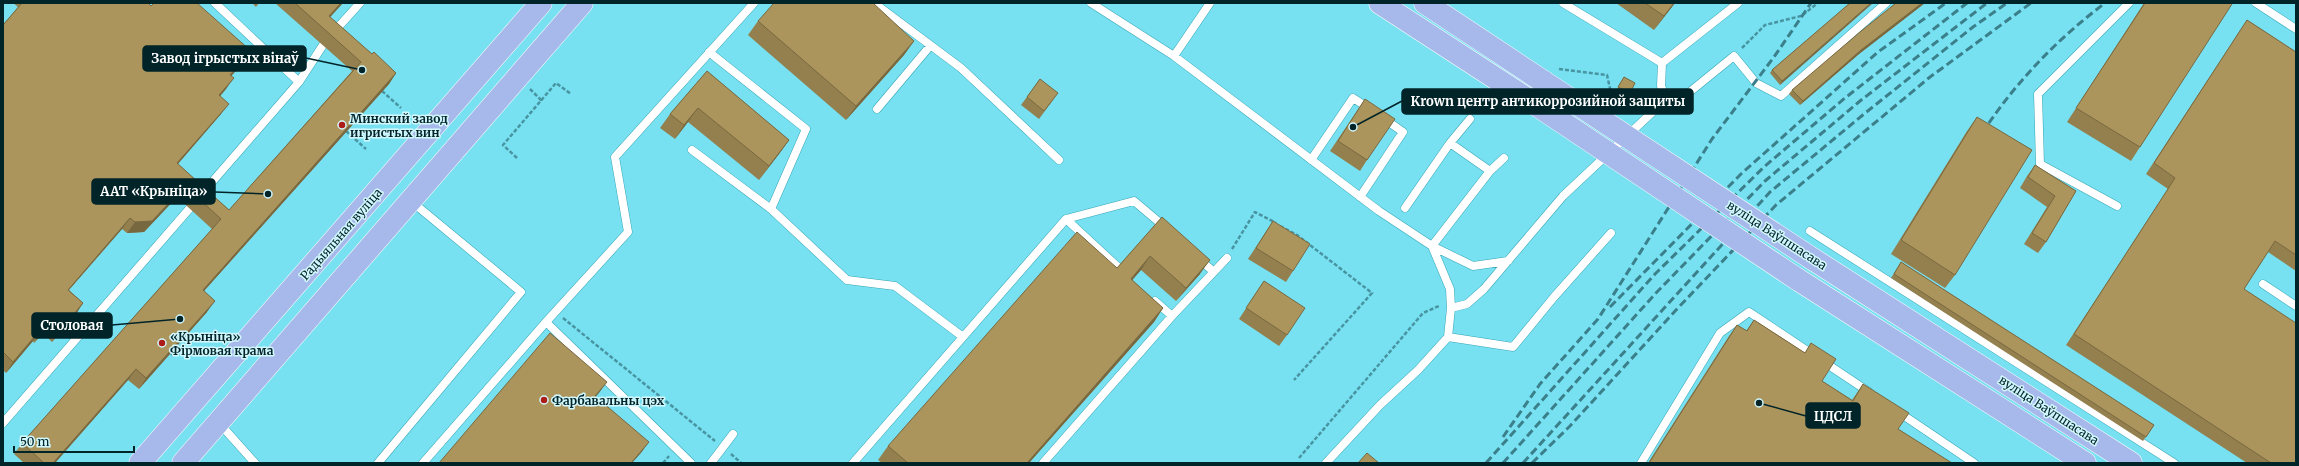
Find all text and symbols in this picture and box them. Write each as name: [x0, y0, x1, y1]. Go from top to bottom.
callout: Завод ігрыстых вінаў: [143, 46, 306, 71]
text: Завод ігрыстых вінаў: [151, 50, 299, 67]
callout: Krown центр антикоррозийной защиты: [1402, 89, 1693, 114]
text: Krown центр антикоррозийной защиты: [1411, 93, 1686, 110]
place label: Минский завод игристых вин: [350, 111, 448, 140]
marker: Минский завод игристых вин: [337, 120, 347, 130]
callout: ААТ «Крыніца»: [92, 179, 215, 204]
text: ААТ «Крыніца»: [99, 183, 208, 200]
street label: Радыяльная вуліца: [297, 185, 385, 283]
street label: вуліца Ваўпшасава: [1724, 197, 1830, 273]
callout: Столовая: [32, 313, 112, 338]
text: Столовая: [40, 317, 104, 334]
place label: «Крыніца» Фірмовая крама: [170, 329, 274, 358]
marker: «Крыніца» Фірмовая крама: [157, 338, 167, 348]
street label: вуліца Ваўпшасава: [1996, 372, 2102, 448]
place label: Фарбавальны цэх: [552, 393, 665, 408]
marker: Фарбавальны цэх: [539, 395, 549, 405]
callout: ЦДСЛ: [1806, 403, 1860, 428]
text: ЦДСЛ: [1814, 408, 1852, 425]
scale bar: [14, 428, 134, 454]
text: 50 m: [20, 434, 49, 449]

